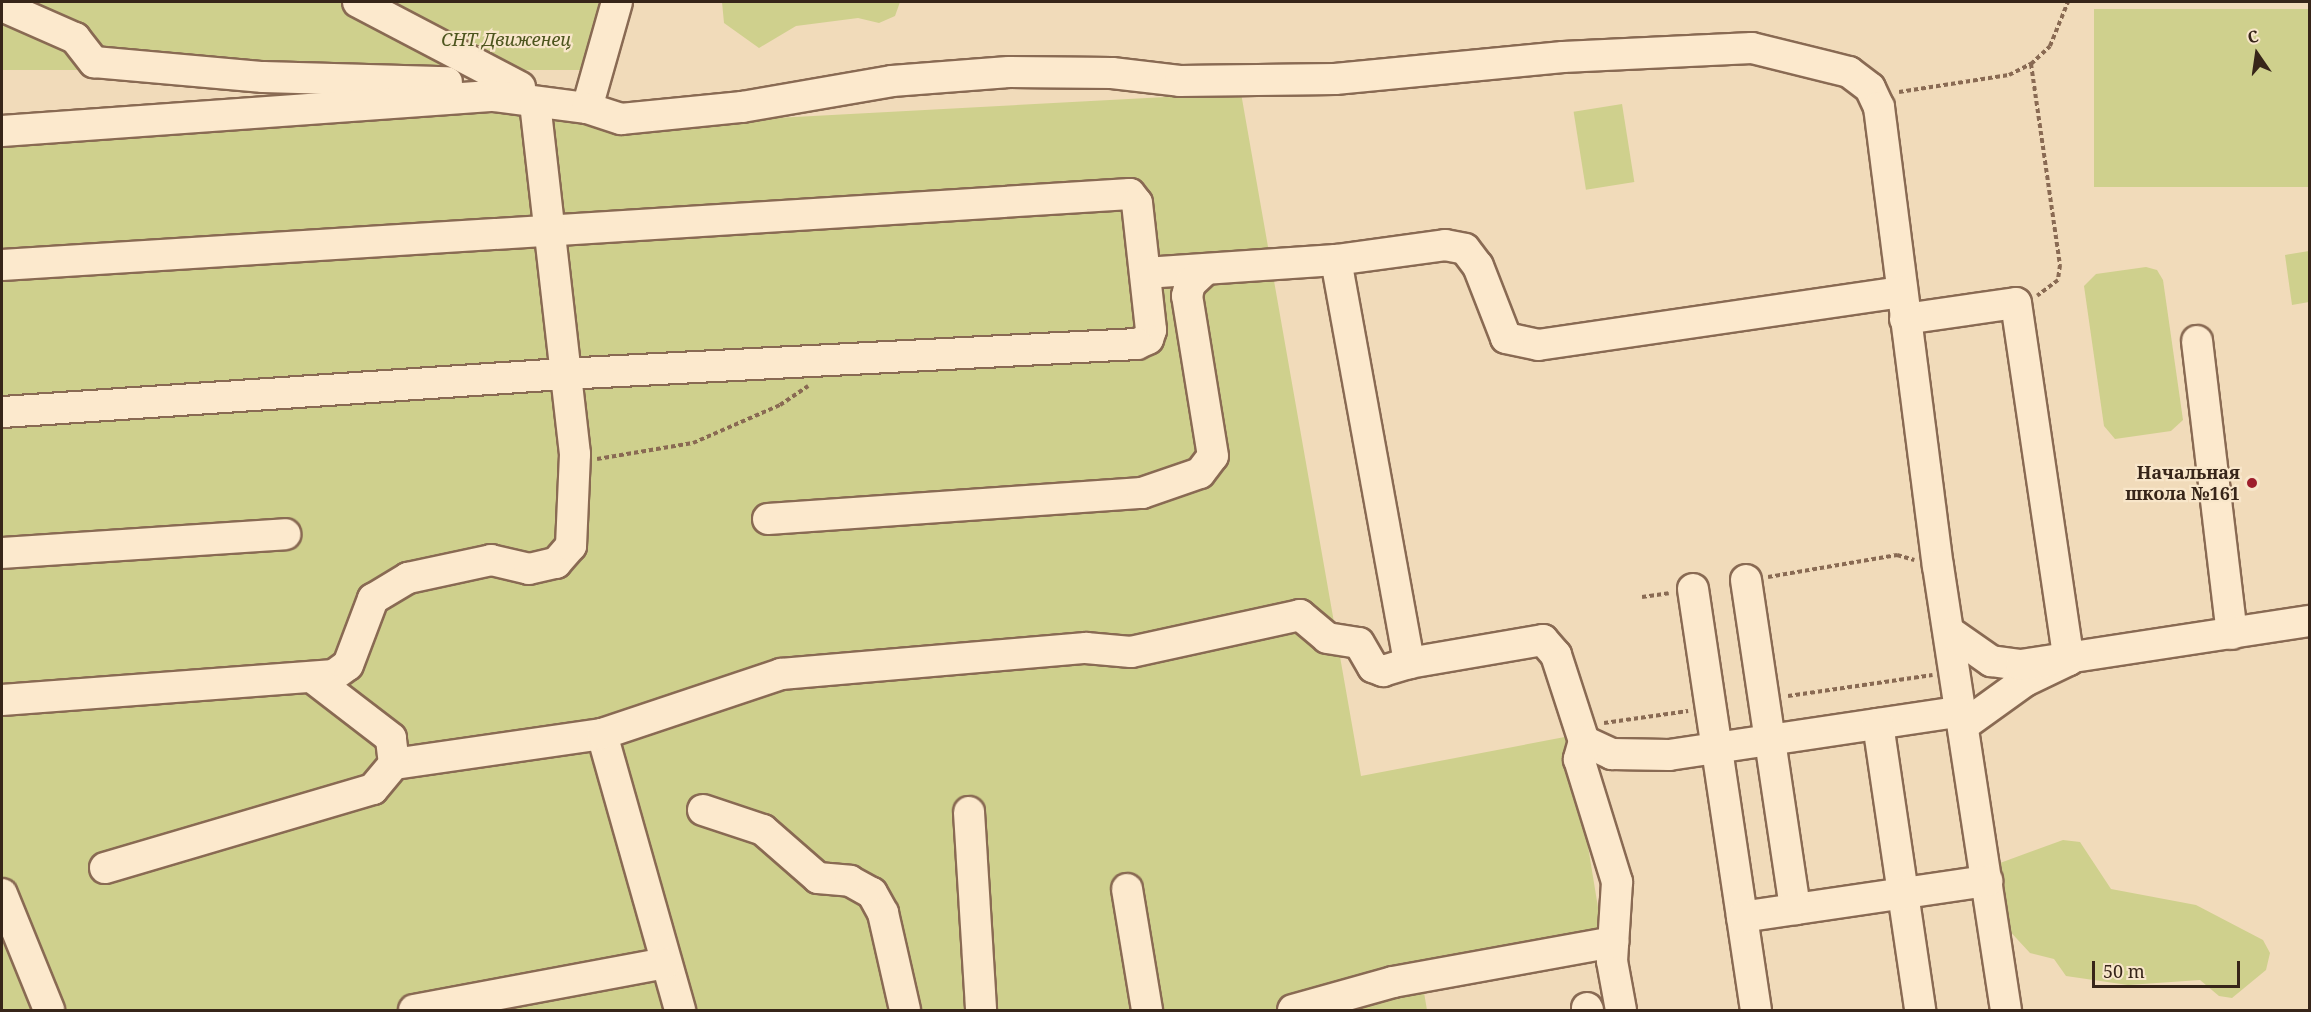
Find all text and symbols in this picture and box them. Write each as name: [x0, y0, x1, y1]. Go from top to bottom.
north arrow: [2227, 24, 2287, 84]
text: С: [2245, 25, 2261, 48]
park label: СНТ Движенец: [441, 28, 571, 50]
place label: Начальная школа №161: [2125, 462, 2240, 504]
marker: Начальная школа №161: [2245, 476, 2259, 490]
scale bar: [2095, 949, 2244, 987]
text: 50 m: [2103, 959, 2145, 983]

